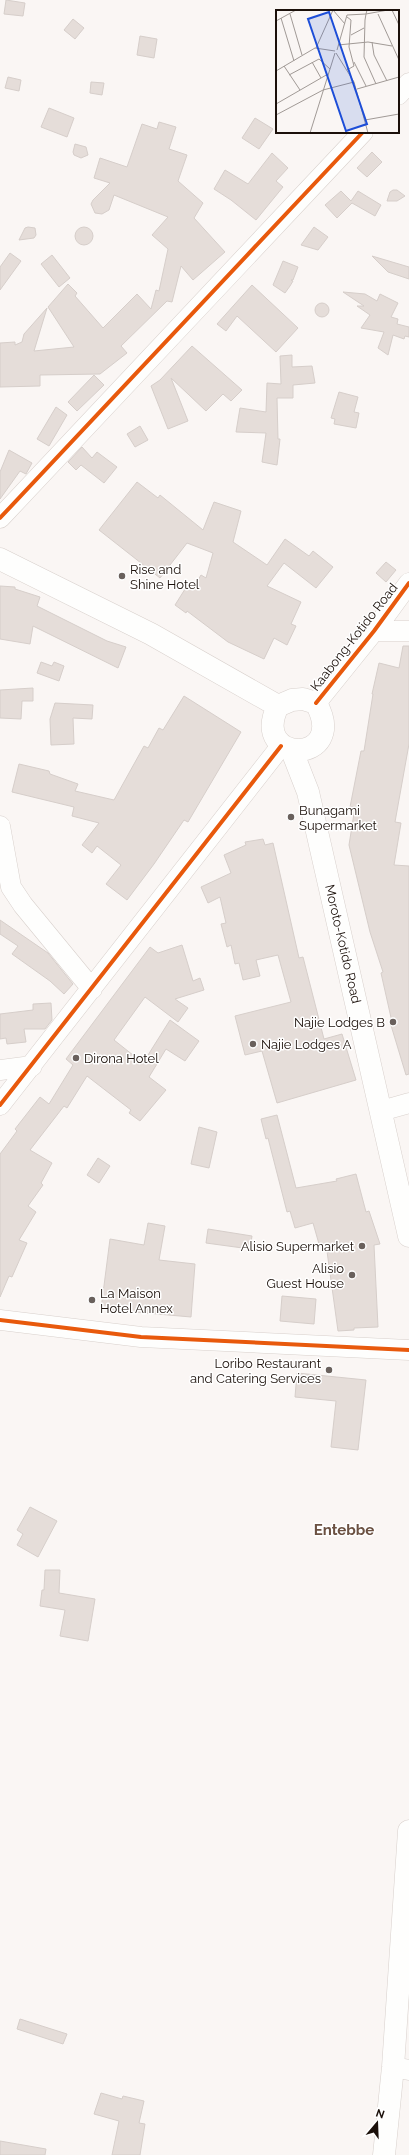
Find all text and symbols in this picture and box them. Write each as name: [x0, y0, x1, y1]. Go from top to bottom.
inset map: [276, 10, 399, 133]
place label: Rise and Shine Hotel: [130, 562, 200, 592]
marker: Rise and Shine Hotel: [117, 571, 127, 581]
street label: Kaabong-Kotido Road: [307, 580, 401, 694]
place label: Bunagami Supermarket: [299, 803, 378, 833]
marker: Bunagami Supermarket: [286, 812, 296, 822]
street label: Moroto-Kotido Road: [322, 883, 364, 1005]
place label: Najie Lodges B: [294, 1015, 385, 1030]
marker: Najie Lodges B: [388, 1017, 398, 1027]
place label: Najie Lodges A: [261, 1037, 352, 1052]
marker: Najie Lodges A: [248, 1039, 258, 1049]
place label: Dirona Hotel: [84, 1051, 159, 1066]
marker: Dirona Hotel: [71, 1053, 81, 1063]
place label: Alisio Supermarket: [241, 1239, 355, 1254]
marker: Alisio Supermarket: [357, 1241, 367, 1251]
place label: Alisio Guest House: [267, 1261, 344, 1291]
marker: Alisio Guest House: [347, 1270, 357, 1280]
place label: La Maison Hotel Annex: [100, 1286, 173, 1316]
marker: La Maison Hotel Annex: [87, 1295, 97, 1305]
place label: Loribo Restaurant and Catering Services: [190, 1356, 322, 1386]
marker: Loribo Restaurant and Catering Services: [324, 1365, 334, 1375]
district label: Entebbe: [314, 1521, 374, 1539]
north arrow: [357, 2103, 397, 2143]
text: N: [374, 2107, 386, 2122]

